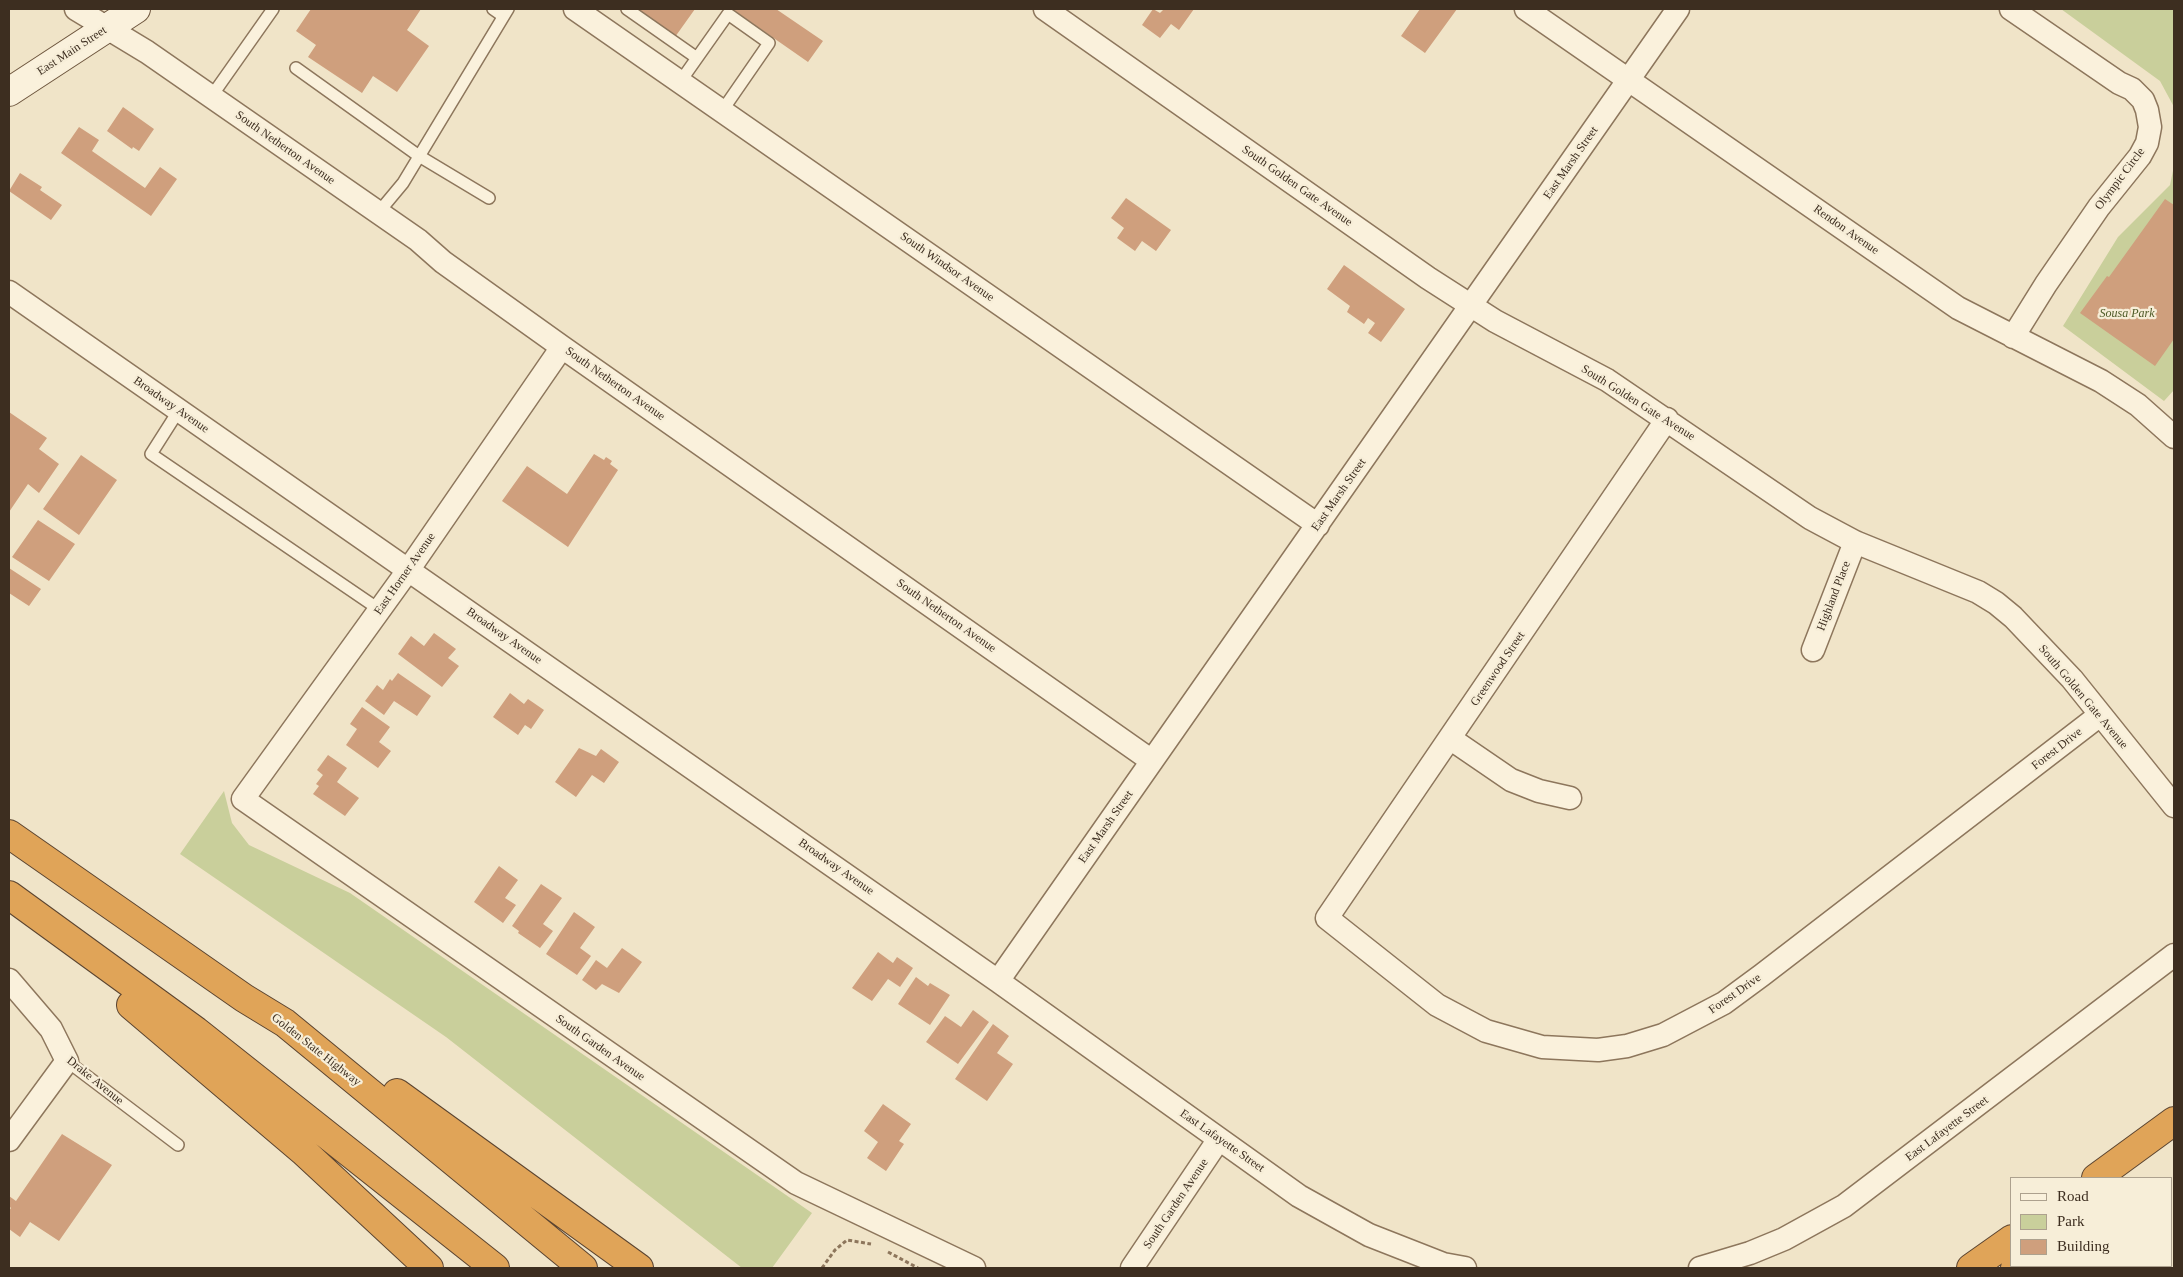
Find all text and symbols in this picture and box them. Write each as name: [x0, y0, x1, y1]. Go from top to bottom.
street label: East Main Street: [35, 23, 109, 79]
street label: South Netherton Avenue: [232, 108, 338, 188]
street label: East Marsh Street: [1541, 124, 1601, 202]
street label: South Golden Gate Avenue: [1239, 142, 1355, 230]
street label: Olympic Circle: [2092, 145, 2148, 213]
street label: Rendon Avenue: [1810, 202, 1882, 258]
street label: South Windsor Avenue: [897, 229, 997, 305]
park label: Sousa Park: [2100, 307, 2154, 321]
street label: South Netherton Avenue: [562, 344, 668, 424]
street label: South Golden Gate Avenue: [1578, 362, 1698, 444]
street label: Broadway Avenue: [131, 374, 211, 436]
street label: East Marsh Street: [1309, 456, 1369, 534]
street label: East Horner Avenue: [371, 530, 439, 618]
street label: Highland Place: [1814, 559, 1854, 633]
street label: South Netherton Avenue: [893, 576, 999, 656]
street label: Broadway Avenue: [464, 605, 544, 667]
street label: Greenwood Street: [1468, 629, 1528, 709]
street label: South Golden Gate Avenue: [2035, 642, 2131, 752]
street label: Forest Drive: [2029, 725, 2085, 773]
street label: East Marsh Street: [1076, 788, 1136, 866]
street label: Broadway Avenue: [796, 836, 876, 898]
street label: Forest Drive: [1706, 971, 1764, 1017]
street label: Golden State Highway: [268, 1011, 364, 1089]
street label: South Garden Avenue: [553, 1012, 647, 1084]
street label: Drake Avenue: [64, 1054, 126, 1108]
street label: East Lafayette Street: [1903, 1093, 1991, 1165]
street label: East Lafayette Street: [1177, 1106, 1267, 1176]
street label: South Garden Avenue: [1140, 1156, 1212, 1252]
legend: [2010, 1177, 2173, 1267]
text: Road: [2057, 1188, 2089, 1204]
text: Park: [2057, 1213, 2085, 1229]
text: Building: [2057, 1238, 2110, 1254]

